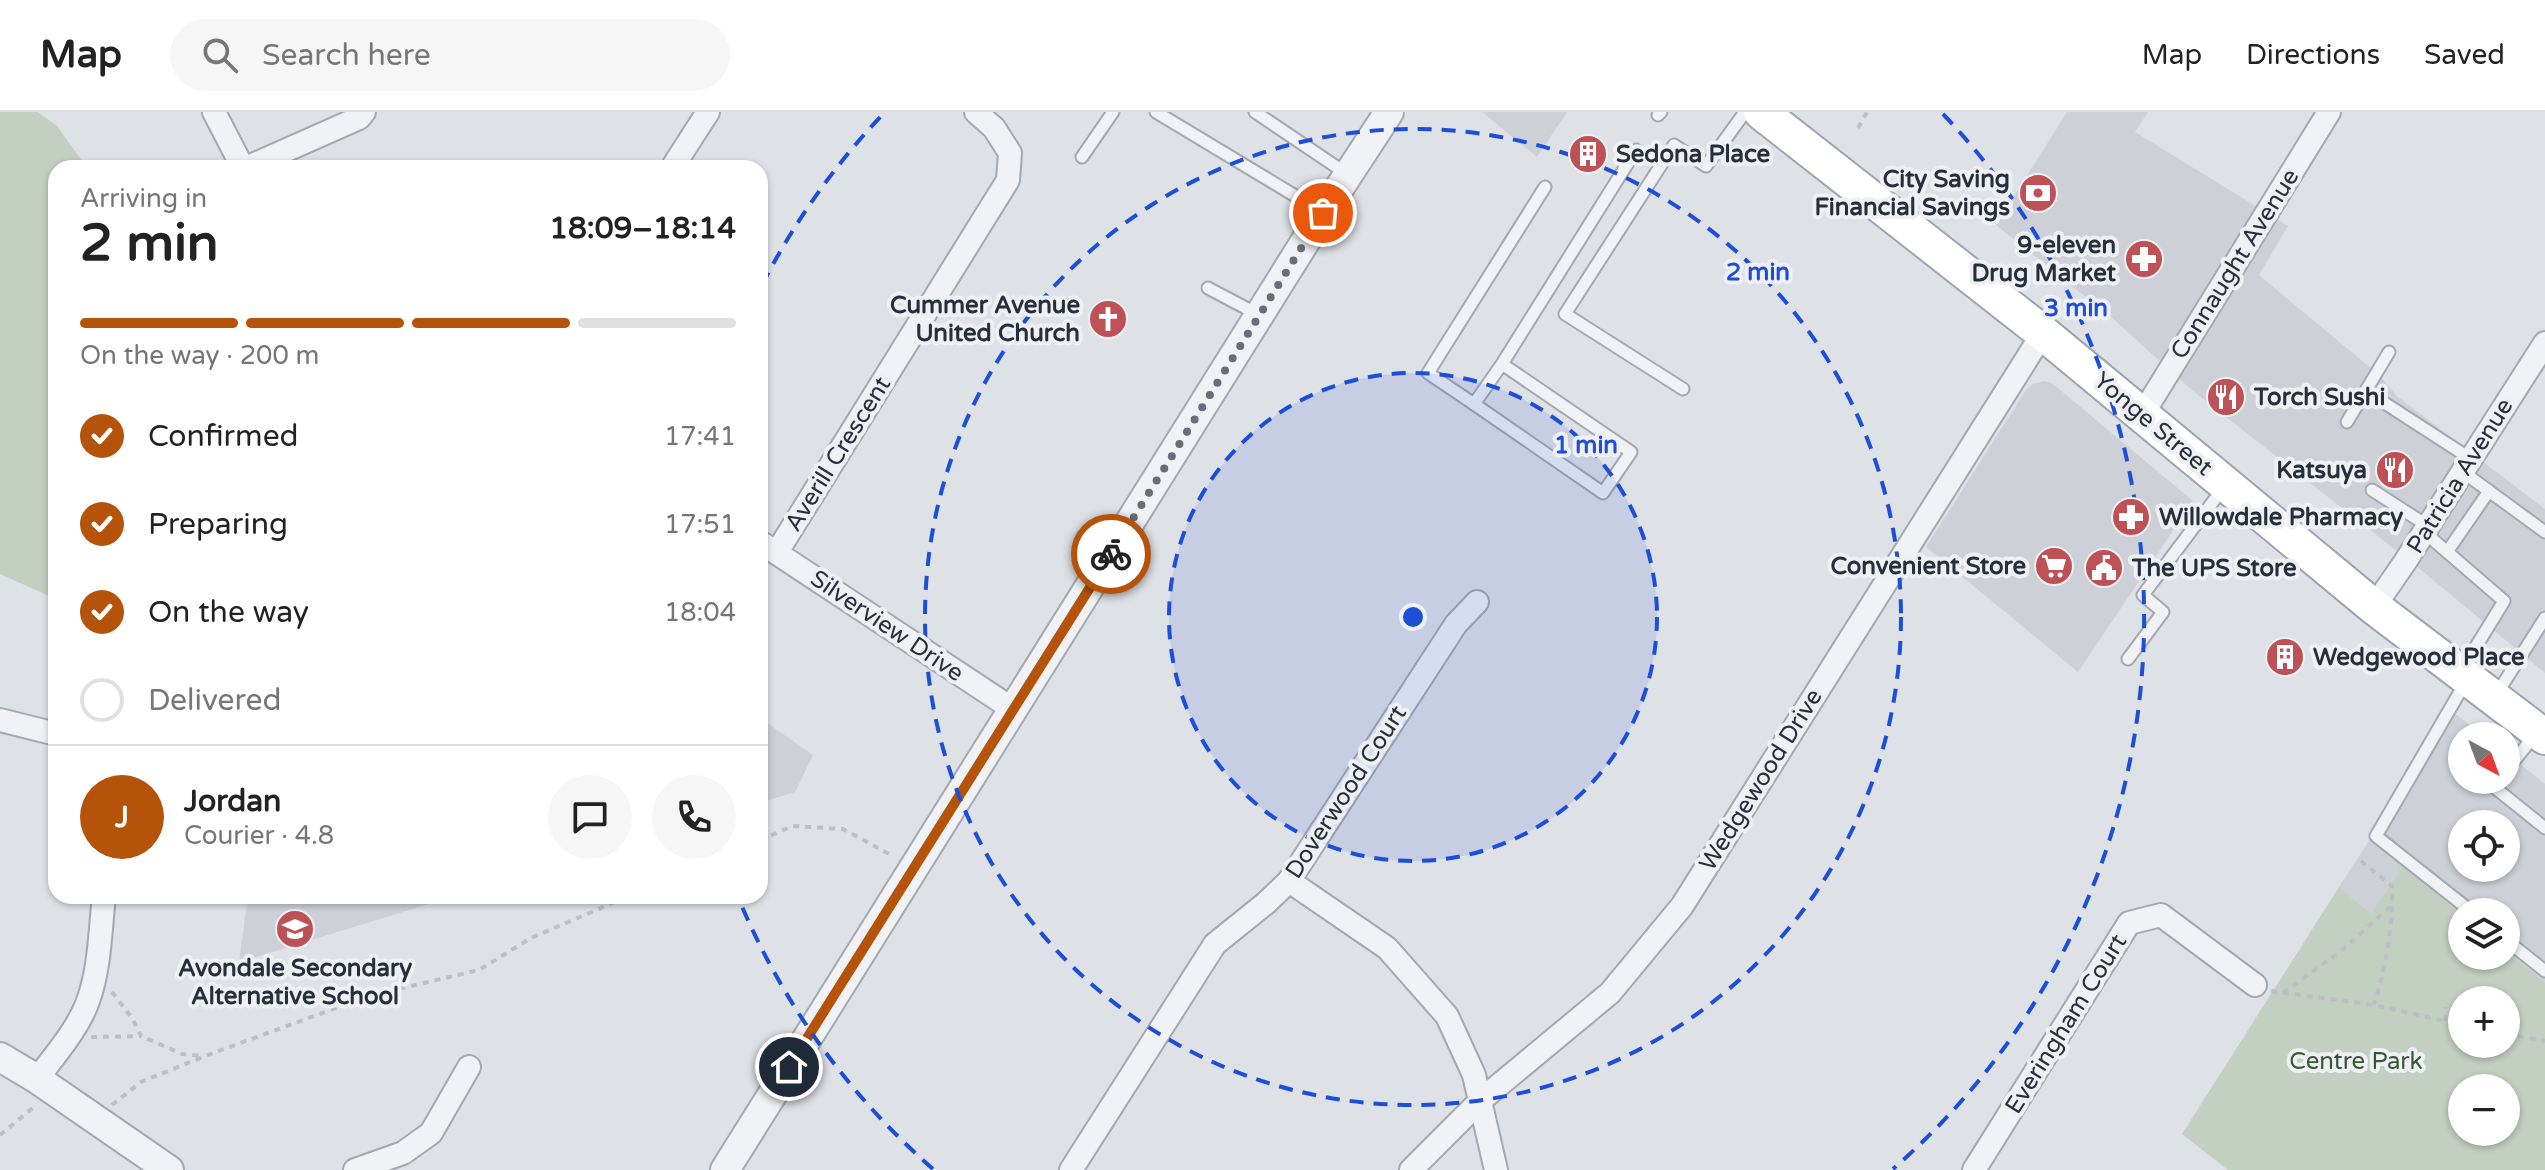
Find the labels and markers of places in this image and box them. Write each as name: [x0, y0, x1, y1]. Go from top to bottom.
building icon: Sedona Place: [1567, 133, 1609, 175]
place label: Sedona Place: [1616, 140, 1771, 169]
place label: City Saving Financial Savings: [1814, 165, 2010, 222]
bank icon: City Saving Financial Savings: [2017, 172, 2059, 214]
pin: [1289, 179, 1357, 247]
place label: 9-eleven Drug Market: [1972, 231, 2117, 288]
pharmacy icon: 9-eleven Drug Market: [2123, 238, 2165, 280]
place label: Cummer Avenue United Church: [890, 291, 1080, 348]
church icon: Cummer Avenue United Church: [1087, 298, 1129, 340]
restaurant icon: Torch Sushi: [2205, 376, 2247, 418]
place label: Torch Sushi: [2253, 383, 2385, 412]
restaurant icon: Katsuya: [2374, 449, 2416, 491]
place label: Katsuya: [2276, 456, 2367, 485]
pharmacy icon: Willowdale Pharmacy: [2110, 496, 2152, 538]
place label: Willowdale Pharmacy: [2159, 503, 2403, 532]
supermarket icon: Convenient Store: [2033, 545, 2075, 587]
public building icon: The UPS Store: [2083, 547, 2125, 589]
place label: Convenient Store: [1830, 552, 2026, 581]
place label: The UPS Store: [2131, 554, 2297, 583]
centre of rings: [1399, 603, 1427, 631]
building icon: Wedgewood Place: [2264, 636, 2306, 678]
place label: Wedgewood Place: [2313, 643, 2525, 672]
school or university icon: Avondale Secondary Alternative School: [274, 908, 316, 950]
place label: Avondale Secondary Alternative School: [178, 954, 412, 1011]
pin: [755, 1033, 823, 1101]

